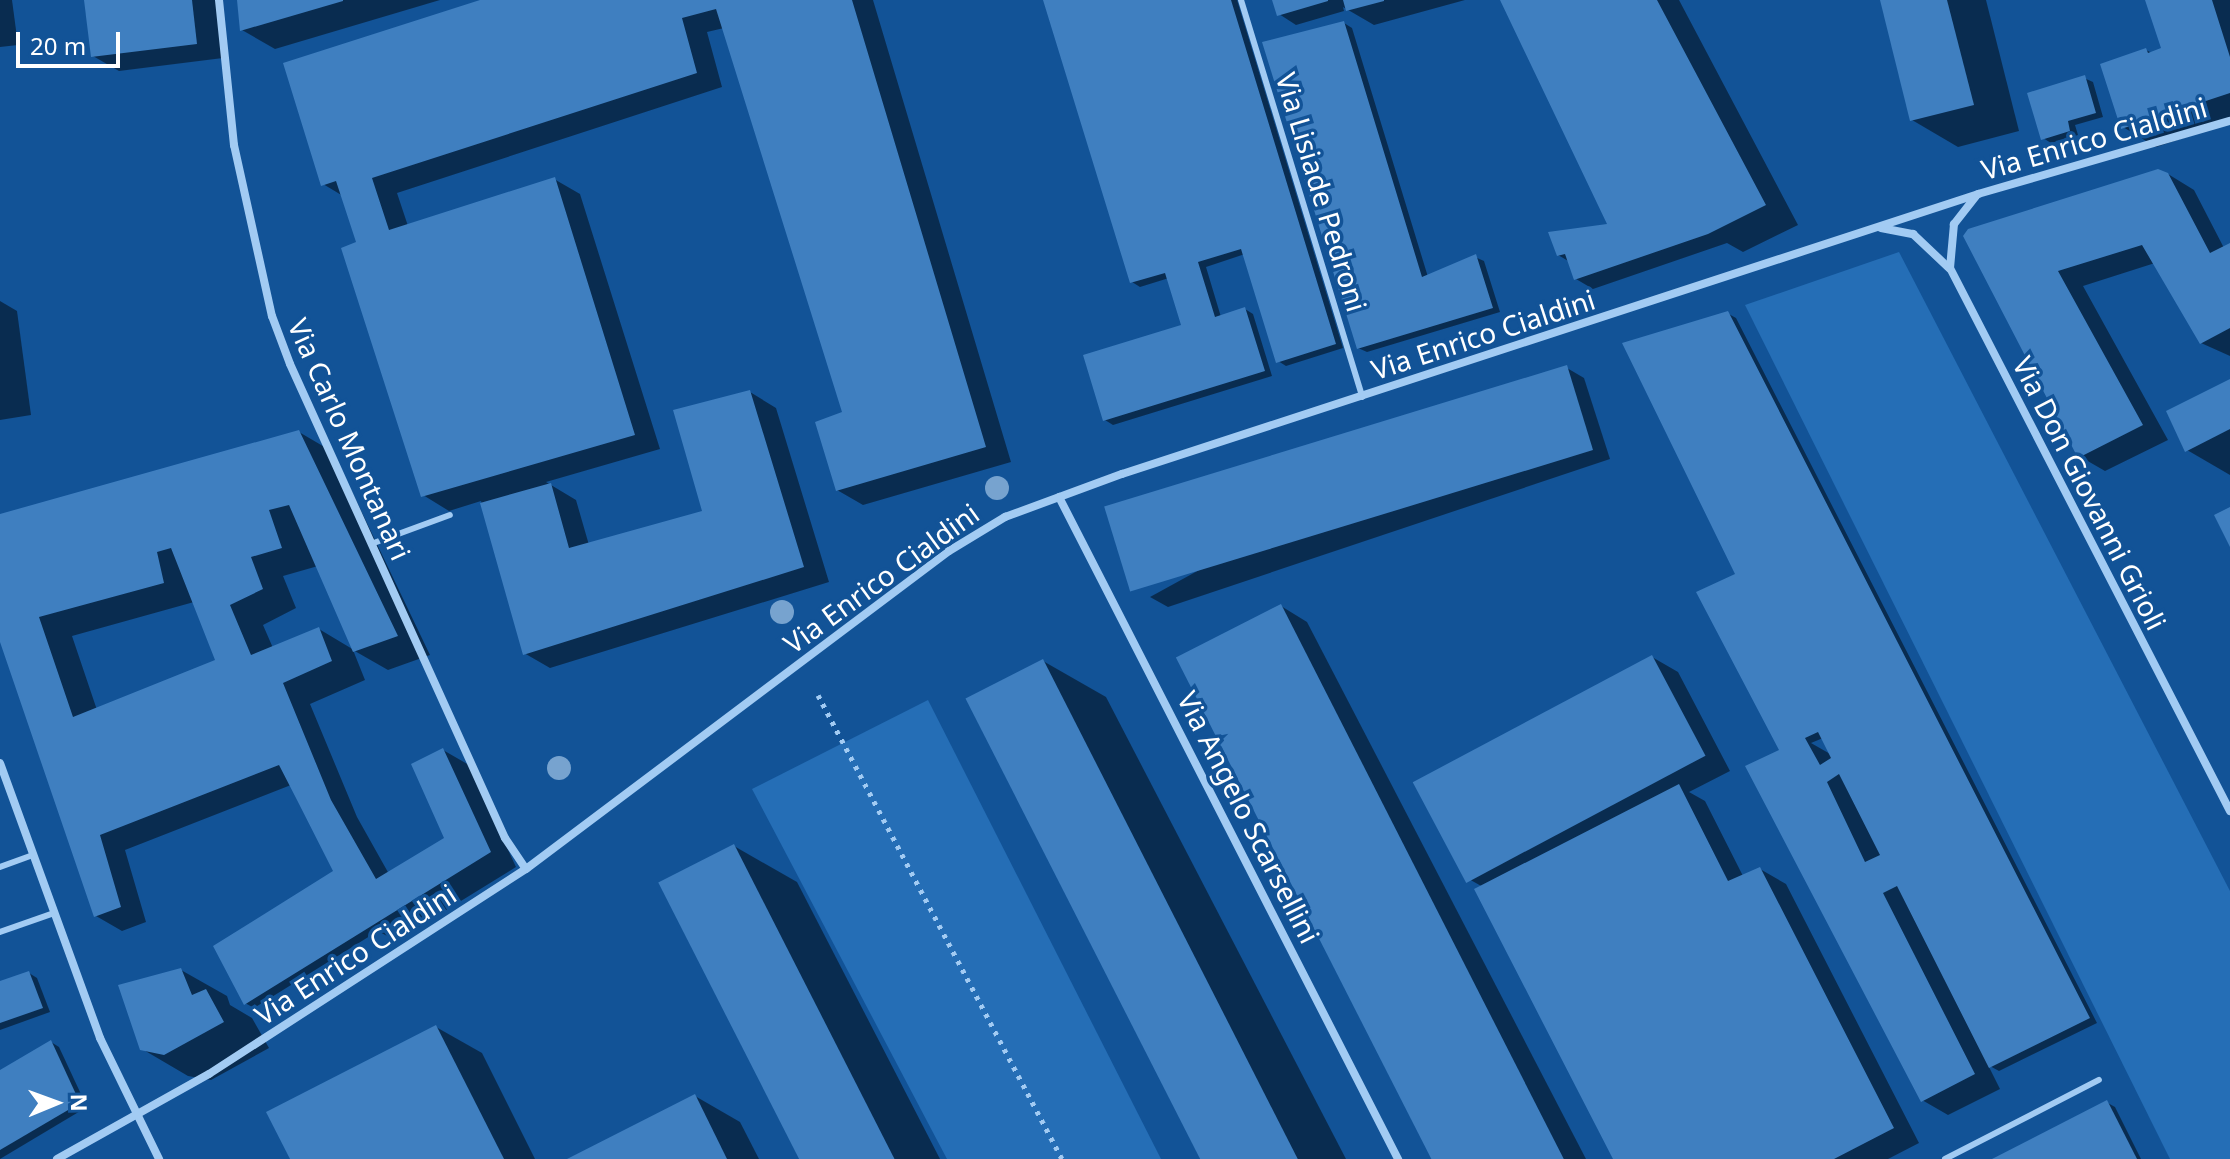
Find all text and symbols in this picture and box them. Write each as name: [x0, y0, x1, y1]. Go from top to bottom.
scale bar: [20, 16, 124, 66]
text: 20 m: [30, 29, 86, 62]
street label: Via Lisiade Pedroni: [1270, 69, 1374, 315]
street label: Via Enrico Cialdini: [1977, 90, 2211, 186]
street label: Via Enrico Cialdini: [1367, 282, 1599, 386]
street label: Via Carlo Montanari: [282, 313, 418, 565]
street label: Via Don Giovanni Grioli: [2006, 351, 2174, 635]
street label: Via Enrico Cialdini: [777, 496, 985, 660]
street label: Via Angelo Scarsellini: [1171, 685, 1327, 949]
street label: Via Enrico Cialdini: [248, 876, 462, 1032]
north arrow: [16, 1063, 96, 1143]
text: N: [65, 1093, 95, 1112]

